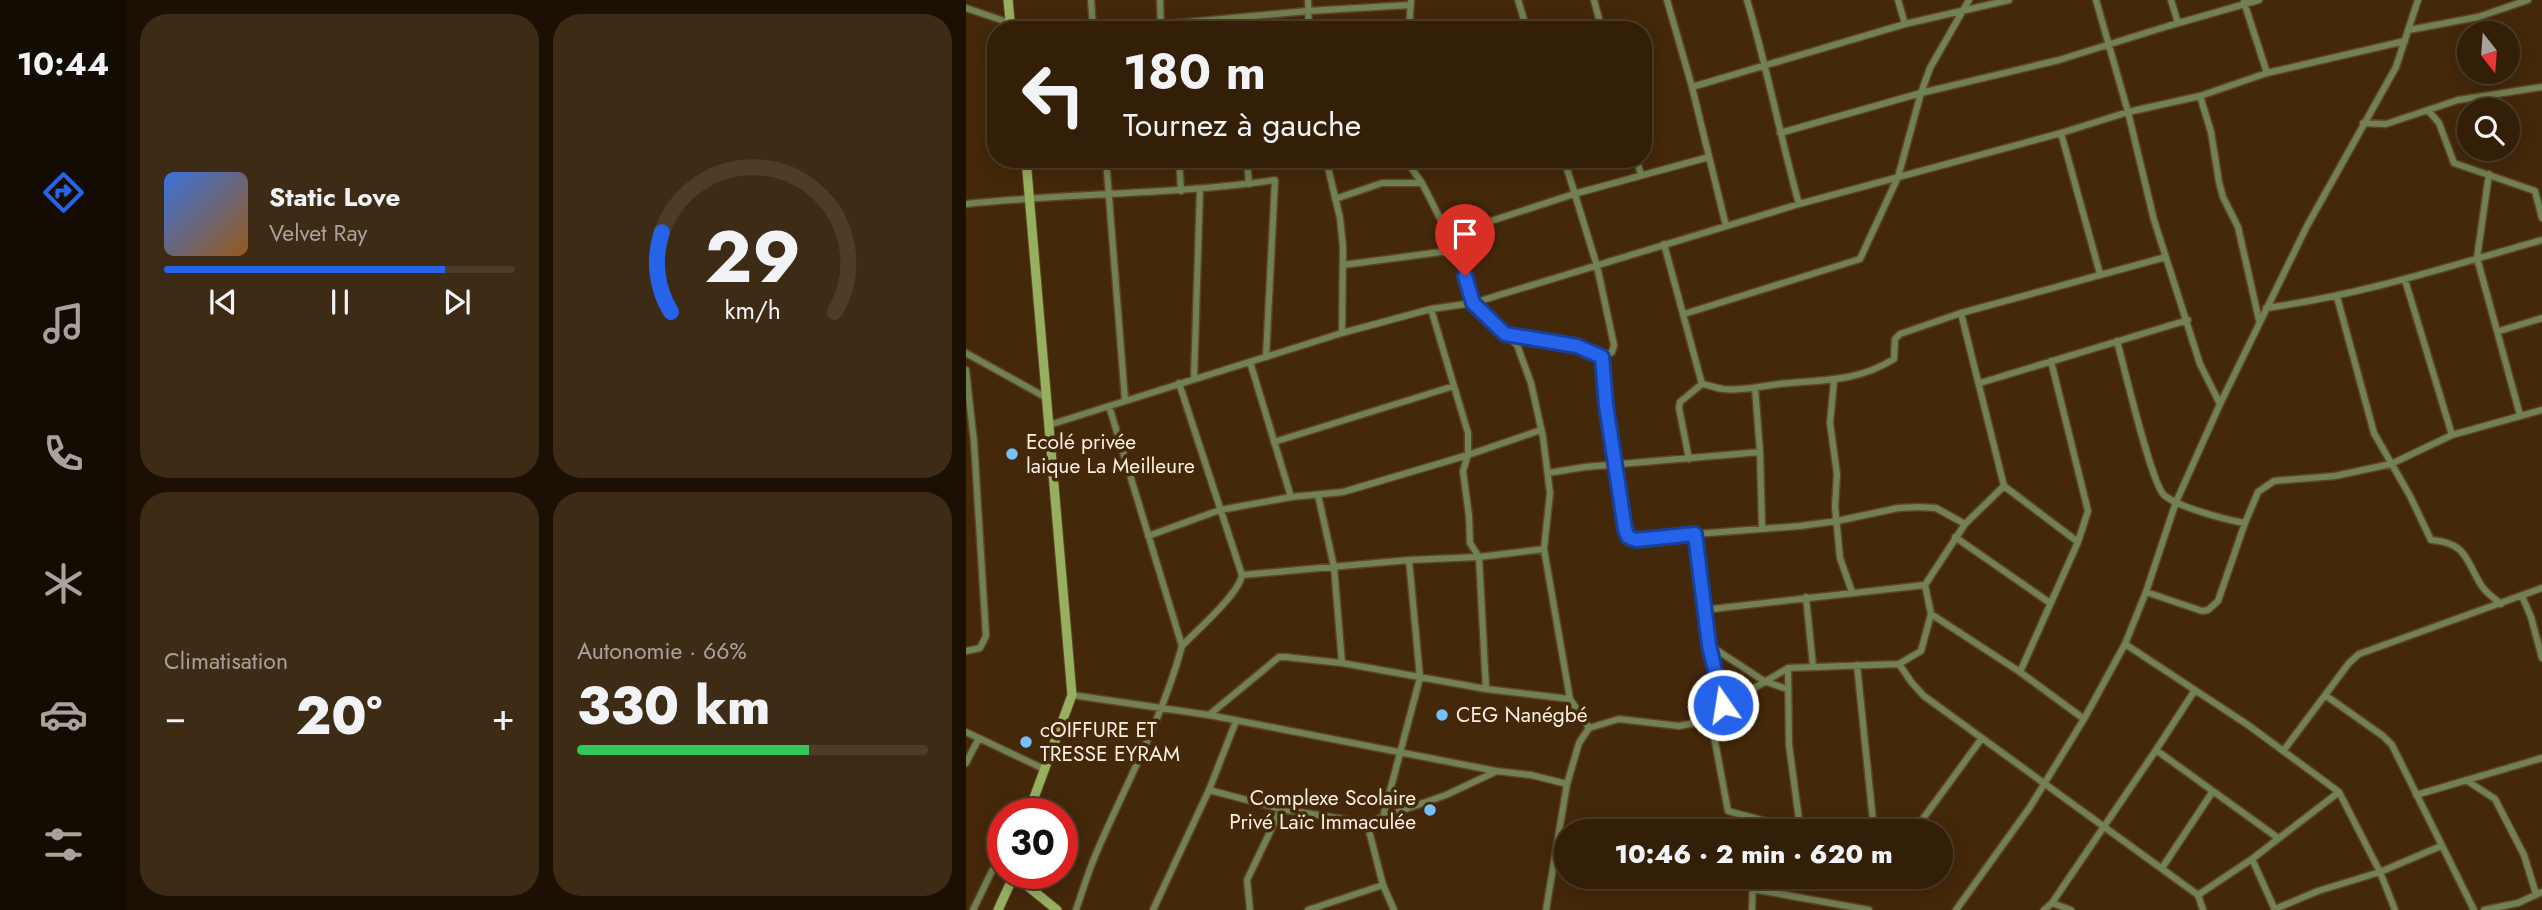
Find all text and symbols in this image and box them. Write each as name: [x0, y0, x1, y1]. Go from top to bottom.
north arrow: [2457, 21, 2520, 84]
map controls: [2457, 21, 2520, 161]
text: 180 m: [1123, 37, 1266, 107]
text: 10:44: [17, 41, 109, 87]
icon: left: [1008, 49, 1099, 140]
button: search: [2457, 98, 2520, 161]
text: Tournez à gauche: [1123, 102, 1361, 148]
icon: directions: [39, 168, 88, 217]
text: Static Love: [269, 178, 401, 216]
pin: [1435, 204, 1495, 276]
text: 29: [704, 205, 801, 310]
icon: arrive: [1446, 215, 1484, 253]
text: Velvet Ray: [269, 216, 367, 250]
icon: previous: [204, 283, 242, 321]
icon: pause: [321, 283, 359, 321]
icon: next: [438, 283, 476, 321]
text: km/h: [724, 292, 781, 328]
icon: music: [39, 299, 88, 348]
place label: Ecolé privée laique La Meilleure: [1026, 427, 1195, 481]
icon: phone: [39, 429, 88, 478]
marker: Ecolé privée laique La Meilleure: [1004, 446, 1020, 462]
icon: climate: [39, 559, 88, 608]
text: Autonomie · 66%: [577, 634, 747, 668]
text: Climatisation: [164, 644, 288, 678]
text: 330 km: [577, 668, 770, 744]
position arrow: [1686, 668, 1760, 742]
text: 20°: [296, 678, 382, 754]
text: −: [164, 689, 186, 744]
text: +: [492, 689, 515, 744]
icon: car: [39, 690, 88, 739]
place label: CEG Nanégbé: [1456, 700, 1588, 730]
marker: CEG Nanégbé: [1434, 707, 1450, 723]
place label: cOIFFURE ET TRESSE EYRAM: [1040, 715, 1180, 769]
marker: cOIFFURE ET TRESSE EYRAM: [1018, 734, 1034, 750]
place label: Complexe Scolaire Privé Laïc Immaculée: [1229, 783, 1416, 837]
speed limit sign: 30: [987, 798, 1078, 889]
marker: Complexe Scolaire Privé Laïc Immaculée: [1422, 802, 1438, 818]
icon: filters: [39, 820, 88, 869]
text: 10:46 · 2 min · 620 m: [1614, 835, 1893, 873]

